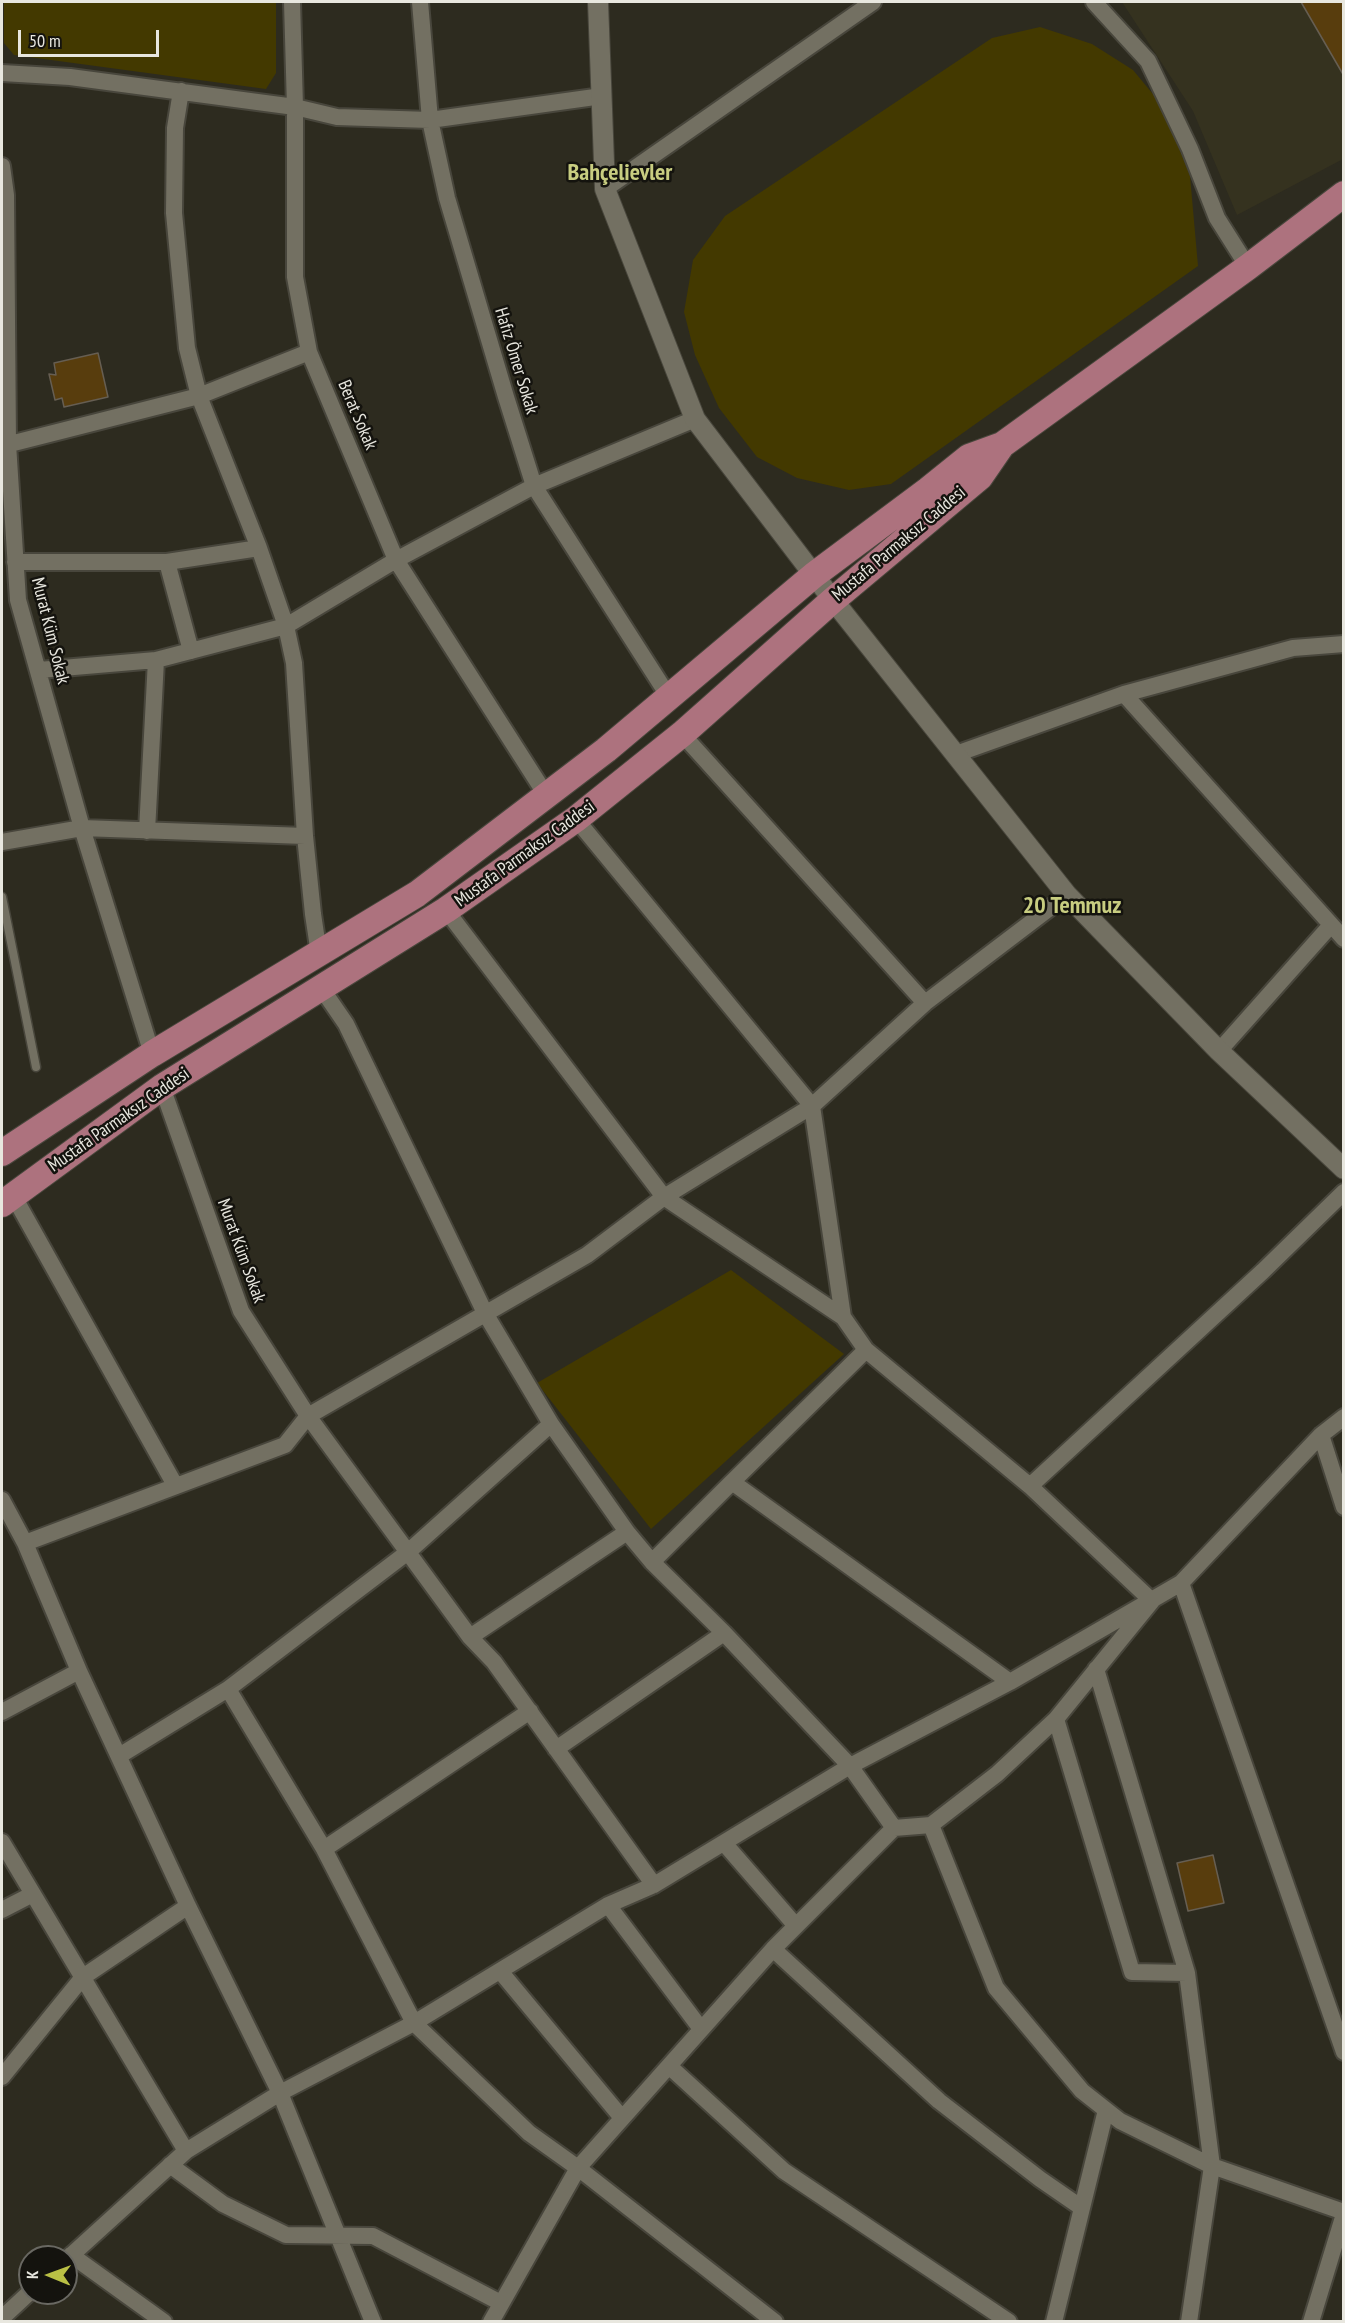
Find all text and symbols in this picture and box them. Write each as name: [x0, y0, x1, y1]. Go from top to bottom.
scale bar: [21, 18, 162, 56]
text: 50 m: [29, 29, 61, 52]
district label: Bahçelievler: [568, 159, 672, 187]
street label: Hafız Ömer Sokak: [490, 305, 542, 417]
street label: Berat Sokak: [333, 377, 381, 453]
street label: Mustafa Parmaksız Caddesi: [828, 482, 970, 606]
street label: Murat Küm Sokak: [26, 575, 74, 687]
street label: Mustafa Parmaksız Caddesi: [451, 796, 599, 912]
district label: 20 Temmuz: [1023, 892, 1121, 920]
street label: Mustafa Parmaksız Caddesi: [44, 1063, 194, 1177]
street label: Murat Küm Sokak: [212, 1196, 270, 1306]
north arrow: [18, 2245, 78, 2305]
text: K: [22, 2270, 42, 2279]

